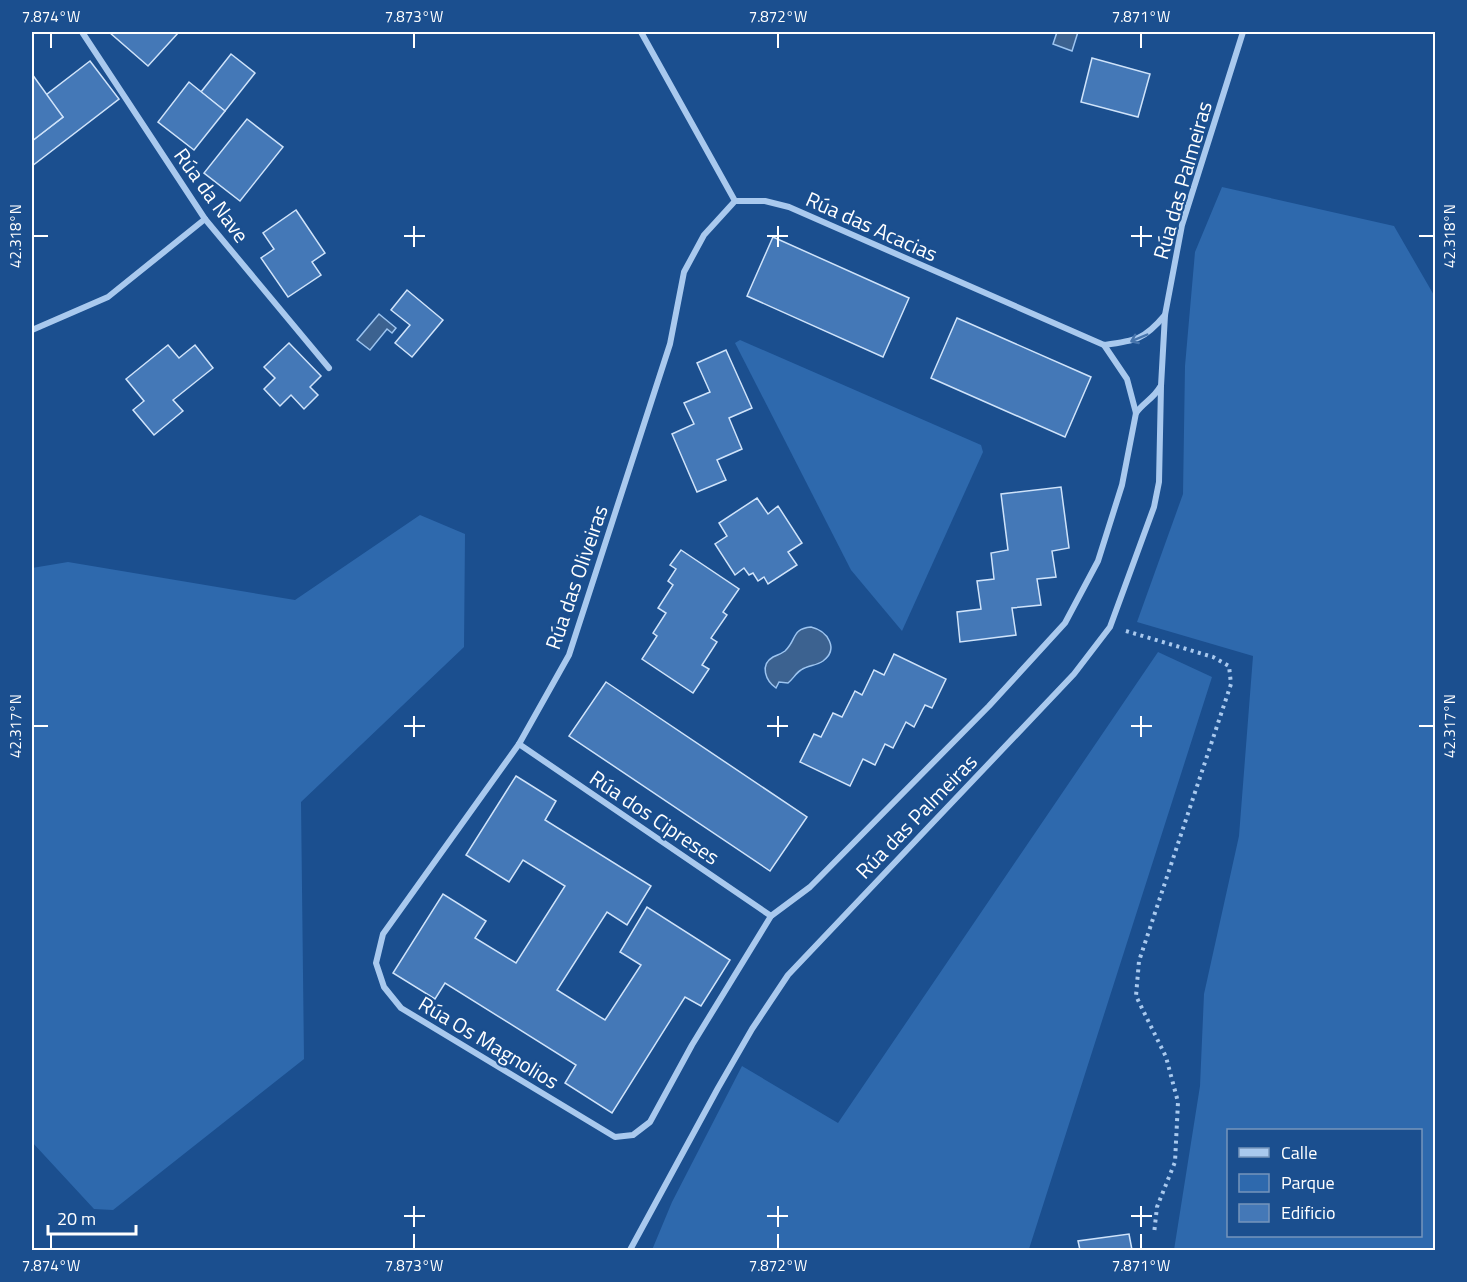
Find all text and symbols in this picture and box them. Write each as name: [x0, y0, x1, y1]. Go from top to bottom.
text: 7.874°W: [22, 5, 80, 28]
text: 7.873°W: [385, 5, 443, 28]
text: 7.872°W: [749, 5, 807, 28]
text: 7.871°W: [1112, 5, 1170, 28]
street label: Rúa das Palmeiras: [1144, 97, 1220, 263]
street label: Rúa da Nave: [167, 141, 257, 249]
street label: Rúa das Acacias: [801, 183, 943, 269]
text: 42.318°N: [4, 204, 27, 268]
text: 42.318°N: [1438, 204, 1461, 268]
one-way arrow: [1130, 333, 1149, 344]
street label: Rúa das Oliveiras: [536, 500, 616, 654]
text: 42.317°N: [4, 694, 27, 758]
text: 42.317°N: [1438, 694, 1461, 758]
street label: Rúa das Palmeiras: [848, 746, 984, 886]
street label: Rúa dos Cipreses: [584, 762, 726, 872]
street label: Rúa Os Magnolios: [413, 987, 565, 1097]
legend: [1227, 1129, 1422, 1237]
text: Calle: [1281, 1139, 1317, 1166]
text: Parque: [1281, 1169, 1335, 1196]
scale bar: [48, 1198, 136, 1236]
text: Edificio: [1281, 1199, 1335, 1226]
text: 20 m: [57, 1205, 96, 1232]
text: 7.874°W: [22, 1254, 80, 1277]
text: 7.873°W: [385, 1254, 443, 1277]
text: 7.872°W: [749, 1254, 807, 1277]
text: 7.871°W: [1112, 1254, 1170, 1277]

